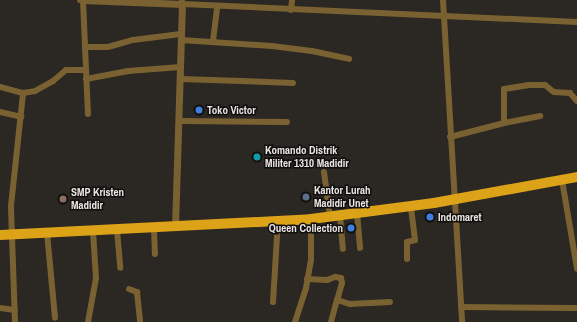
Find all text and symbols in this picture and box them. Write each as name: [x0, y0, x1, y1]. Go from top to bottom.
place label: Toko Victor: [207, 103, 256, 117]
marker: Toko Victor: [194, 105, 204, 115]
place label: Komando Distrik Militer 1310 Madidir: [265, 144, 349, 170]
marker: Komando Distrik Militer 1310 Madidir: [252, 152, 262, 162]
place label: Kantor Lurah Madidir Unet: [314, 184, 371, 210]
place label: SMP Kristen Madidir: [71, 186, 124, 212]
marker: Kantor Lurah Madidir Unet: [301, 192, 311, 202]
marker: SMP Kristen Madidir: [58, 194, 68, 204]
place label: Indomaret: [438, 210, 482, 224]
marker: Indomaret: [425, 212, 435, 222]
place label: Queen Collection: [269, 221, 343, 235]
marker: Queen Collection: [346, 223, 356, 233]

